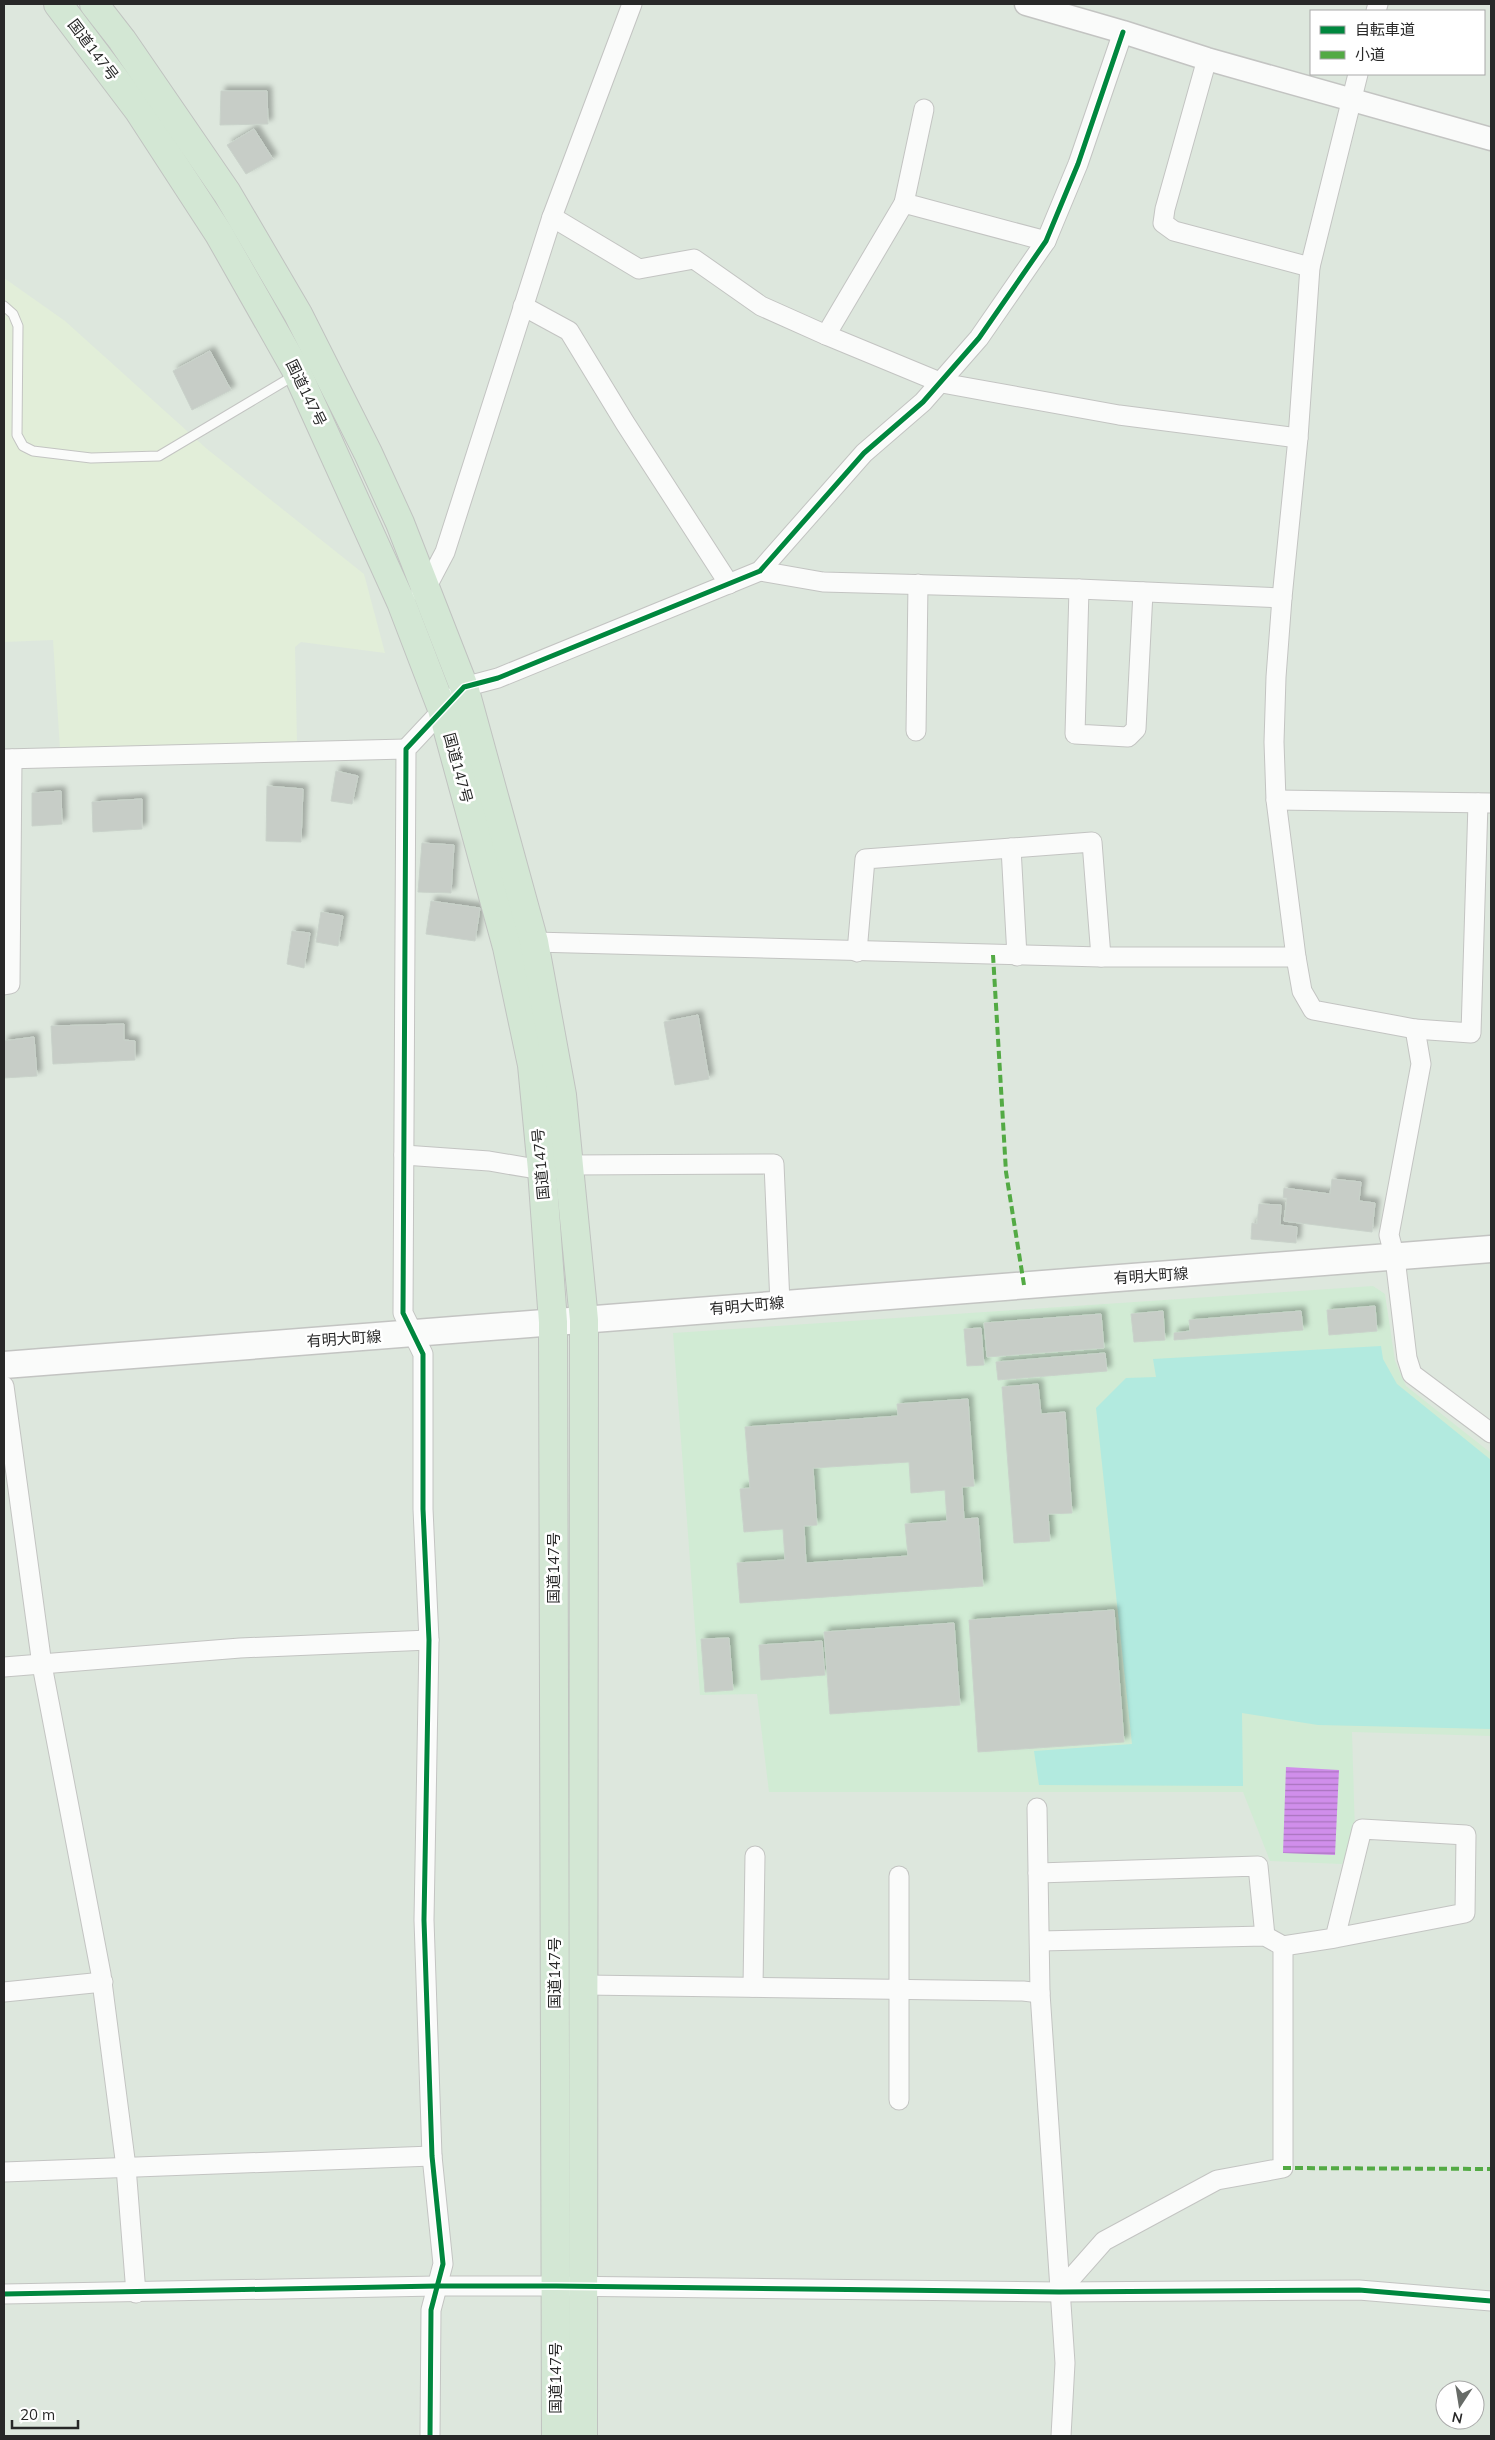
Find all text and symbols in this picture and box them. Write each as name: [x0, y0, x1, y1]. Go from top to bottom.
legend: [1310, 10, 1485, 75]
street label: 国道147号: [64, 15, 123, 84]
text: 自転車道: [1355, 20, 1415, 39]
text: 小道: [1355, 45, 1385, 64]
street label: 国道147号: [282, 356, 331, 429]
street label: 国道147号: [440, 731, 477, 805]
street label: 国道147号: [528, 1127, 553, 1201]
street label: 有明大町線: [1113, 1263, 1189, 1288]
street label: 有明大町線: [709, 1293, 785, 1318]
street label: 有明大町線: [306, 1326, 382, 1351]
street label: 国道147号: [544, 1532, 563, 1604]
street label: 国道147号: [545, 1937, 564, 2009]
street label: 国道147号: [546, 2342, 565, 2414]
north arrow: [1435, 2380, 1485, 2430]
scale bar: [12, 2398, 79, 2430]
text: 20 m: [20, 2405, 55, 2424]
text: N: [1450, 2408, 1464, 2428]

